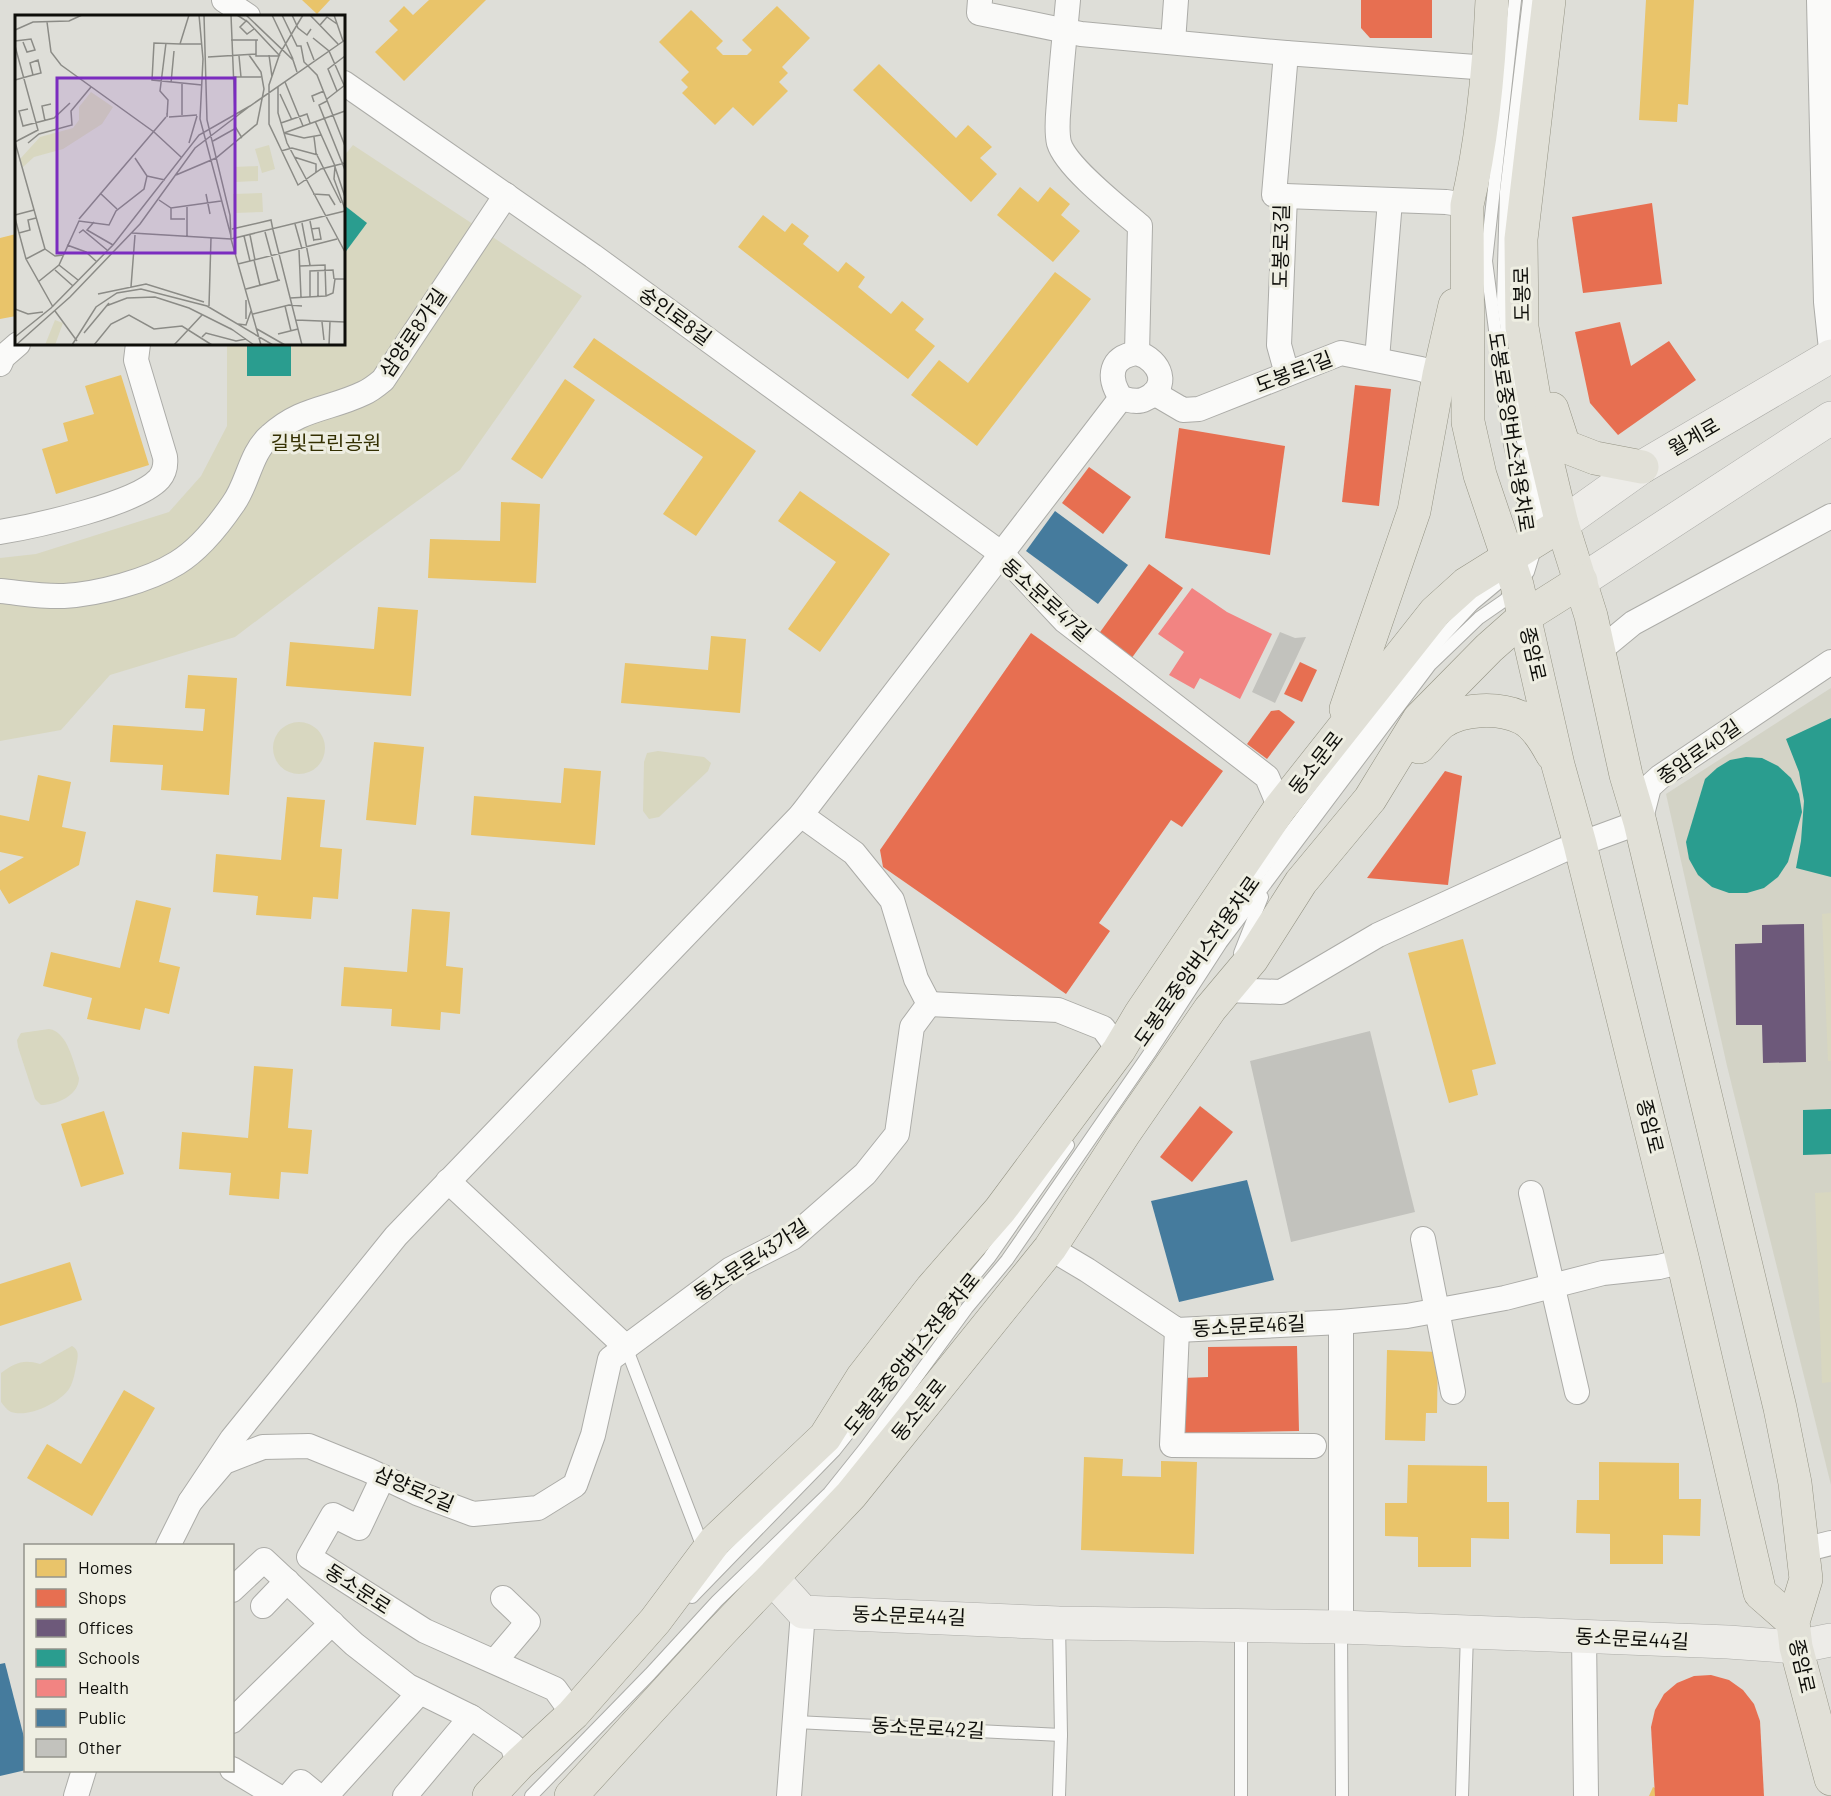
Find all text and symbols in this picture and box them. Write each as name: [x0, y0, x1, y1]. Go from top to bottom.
inset map: [15, 15, 345, 345]
street label: 도봉로3길: [1267, 204, 1293, 288]
street label: 도봉로: [1509, 266, 1533, 322]
street label: 숭인로8길: [635, 281, 717, 350]
street label: 삼양로8가길: [374, 283, 451, 382]
street label: 도봉로중앙버스전용차로: [1484, 330, 1540, 534]
street label: 도봉로1길: [1252, 345, 1336, 397]
street label: 월계로: [1664, 412, 1723, 460]
park label: 길빛근린공원: [271, 430, 381, 454]
street label: 동소문로47길: [997, 553, 1096, 646]
street label: 종암로: [1516, 624, 1552, 683]
street label: 종암로40길: [1652, 714, 1745, 789]
street label: 동소문로: [1283, 726, 1347, 799]
street label: 도봉로중앙버스전용차로: [1128, 871, 1264, 1050]
street label: 종암로: [1633, 1096, 1669, 1155]
street label: 동소문로43가길: [689, 1213, 812, 1305]
street label: 도봉로중앙버스전용차로: [838, 1267, 984, 1440]
street label: 동소문로46길: [1192, 1310, 1306, 1340]
street label: 동소문로: [886, 1373, 951, 1446]
street label: 삼양로2길: [371, 1461, 458, 1516]
legend: [24, 1544, 234, 1772]
text: Homes: [78, 1556, 132, 1578]
street label: 동소문로: [321, 1558, 396, 1618]
text: Shops: [78, 1586, 127, 1608]
street label: 동소문로44길: [852, 1601, 966, 1629]
text: Offices: [78, 1616, 134, 1638]
street label: 동소문로44길: [1574, 1623, 1690, 1653]
street label: 종암로: [1785, 1636, 1821, 1695]
text: Schools: [78, 1646, 140, 1668]
text: Health: [78, 1676, 129, 1698]
text: Public: [78, 1706, 126, 1728]
street label: 동소문로42길: [871, 1712, 985, 1742]
text: Other: [78, 1736, 122, 1758]

